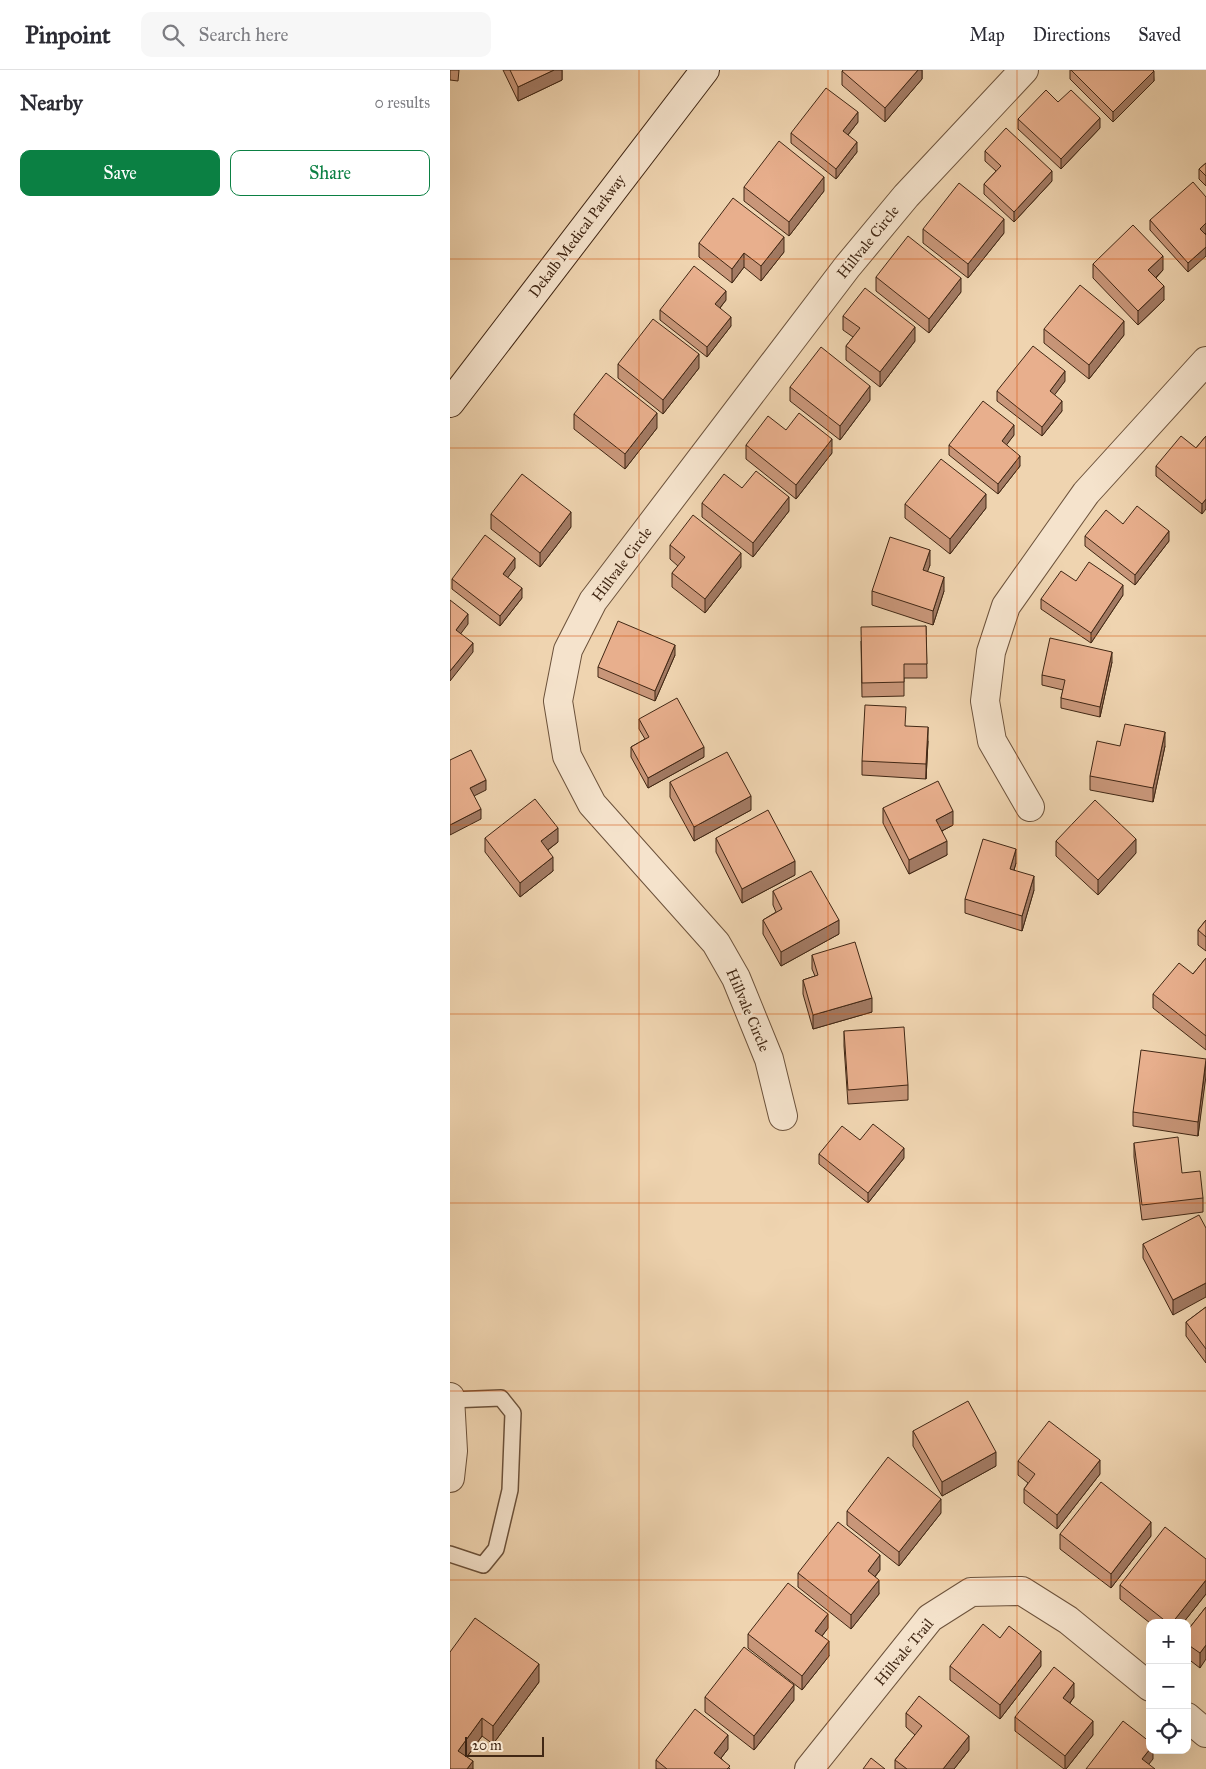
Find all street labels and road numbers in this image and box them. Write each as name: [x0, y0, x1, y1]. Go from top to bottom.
street label: Dekalb Medical Parkway: [525, 170, 630, 301]
street label: Hillvale Circle: [833, 202, 903, 282]
street label: Hillvale Circle: [588, 523, 656, 605]
street label: Hillvale Circle: [722, 966, 774, 1054]
street label: Hillvale Trail: [871, 1614, 938, 1689]

